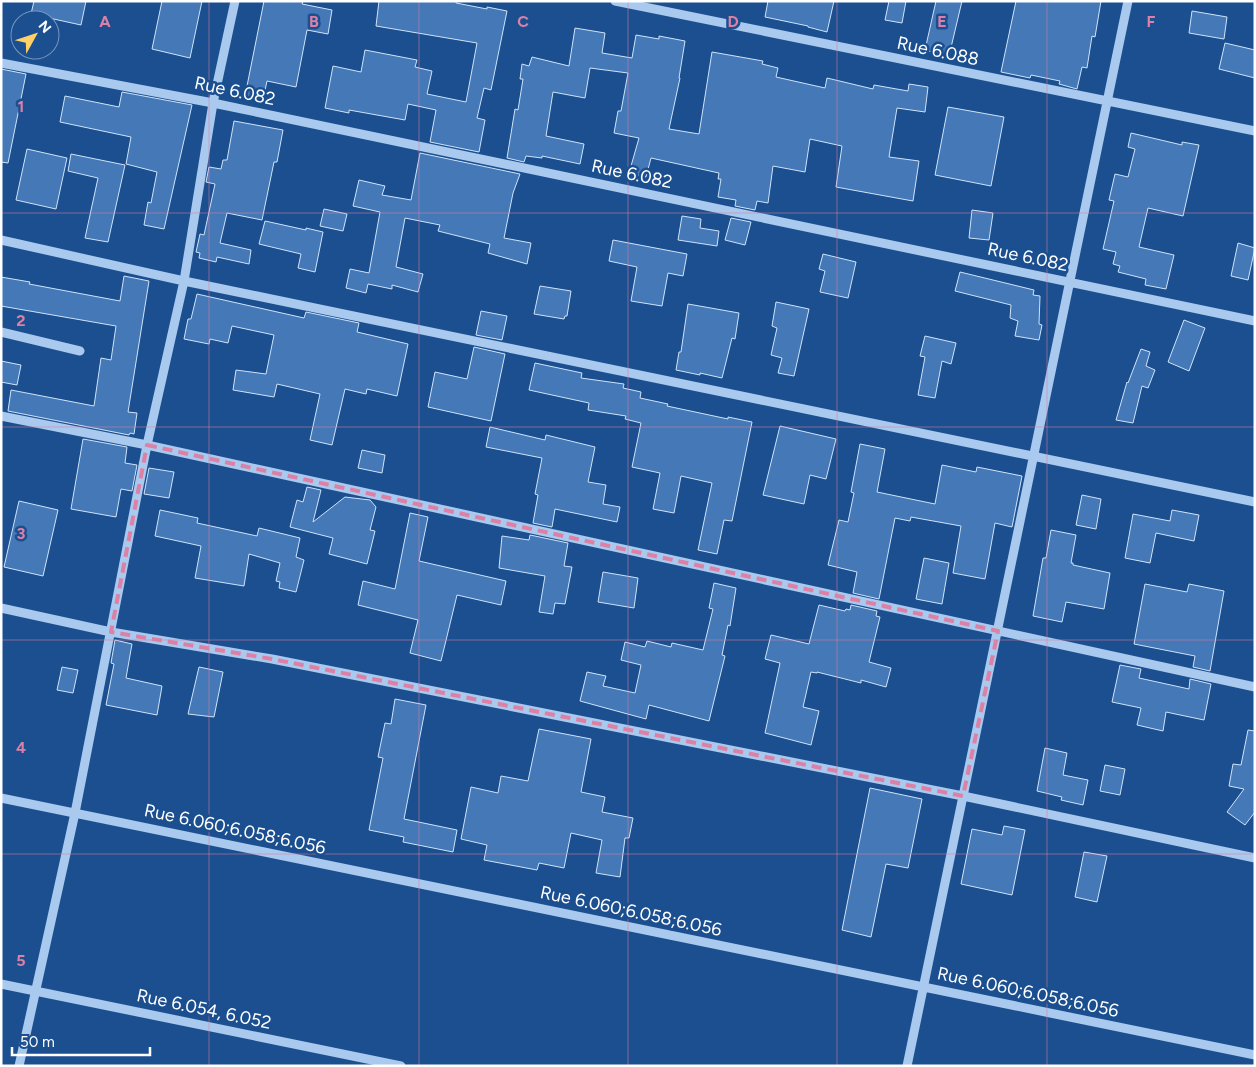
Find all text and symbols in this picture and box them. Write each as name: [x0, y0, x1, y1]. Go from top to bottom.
north arrow: [10, 10, 60, 60]
text: A: [99, 12, 111, 31]
text: B: [309, 12, 319, 31]
text: C: [517, 12, 529, 31]
text: D: [727, 12, 739, 31]
text: E: [937, 12, 947, 31]
text: F: [1147, 12, 1156, 31]
text: N: [35, 17, 55, 37]
street label: Rue 6.088: [895, 32, 981, 70]
street label: Rue 6.082: [193, 72, 277, 110]
text: 1: [18, 97, 24, 116]
street label: Rue 6.082: [590, 155, 674, 193]
street label: Rue 6.082: [986, 238, 1070, 276]
text: 2: [16, 311, 26, 330]
text: 3: [17, 524, 26, 543]
text: 4: [16, 738, 26, 757]
street label: Rue 6.060;6.058;6.056: [142, 799, 328, 859]
street label: Rue 6.060;6.058;6.056: [538, 881, 724, 941]
text: 5: [16, 951, 26, 970]
street label: Rue 6.060;6.058;6.056: [935, 962, 1121, 1022]
street label: Rue 6.054, 6.052: [135, 984, 273, 1034]
scale bar: [12, 1024, 150, 1056]
text: 50 m: [20, 1033, 55, 1051]

